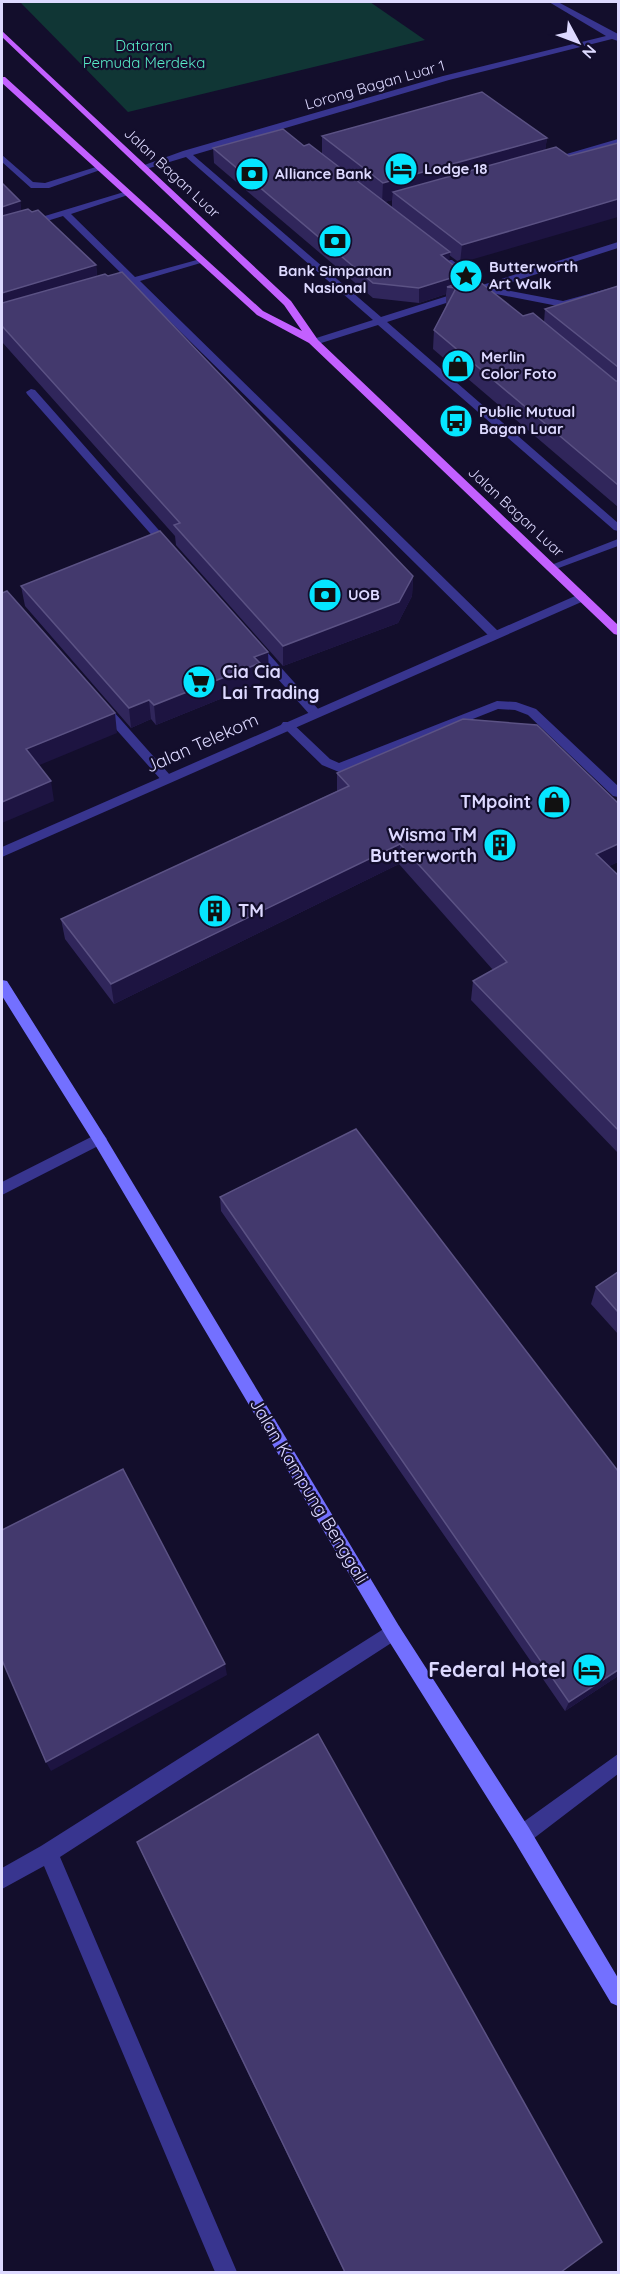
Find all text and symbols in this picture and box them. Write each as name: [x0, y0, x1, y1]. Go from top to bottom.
north arrow: [548, 12, 608, 72]
park label: Dataran Pemuda Merdeka: [83, 36, 205, 72]
text: N: [578, 41, 601, 63]
street label: Lorong Bagan Luar 1: [303, 55, 447, 114]
street label: Jalan Bagan Luar: [120, 123, 224, 222]
hotel icon: Lodge 18: [383, 151, 419, 187]
bank icon: Alliance Bank: [234, 156, 270, 192]
place label: Lodge 18: [424, 159, 488, 178]
place label: Alliance Bank: [275, 164, 372, 183]
bank icon: Bank Simpanan Nasional: [317, 223, 353, 259]
place label: Butterworth Art Walk: [489, 257, 578, 293]
place icon: Butterworth Art Walk: [448, 258, 484, 294]
place label: Bank Simpanan Nasional: [278, 261, 392, 297]
place label: Merlin Color Foto: [481, 347, 557, 383]
shop icon: Merlin Color Foto: [440, 348, 476, 384]
place label: Public Mutual Bagan Luar: [479, 402, 575, 438]
bus stop icon: Public Mutual Bagan Luar: [438, 403, 474, 439]
street label: Jalan Bagan Luar: [464, 462, 568, 561]
bank icon: UOB: [307, 577, 343, 613]
place label: UOB: [348, 585, 380, 604]
place label: Cia Cia Lai Trading: [222, 660, 320, 704]
supermarket icon: Cia Cia Lai Trading: [181, 664, 217, 700]
street label: Jalan Telekom: [142, 707, 262, 778]
shop icon: TMpoint: [536, 784, 572, 820]
place label: TMpoint: [460, 790, 531, 813]
place label: Wisma TM Butterworth: [370, 823, 477, 867]
building icon: Wisma TM Butterworth: [482, 827, 518, 863]
building icon: TM: [197, 893, 233, 929]
place label: TM: [238, 899, 264, 922]
street label: Jalan Kampung Benggali: [245, 1394, 374, 1588]
hotel icon: Federal Hotel: [571, 1652, 607, 1688]
place label: Federal Hotel: [428, 1656, 566, 1682]

